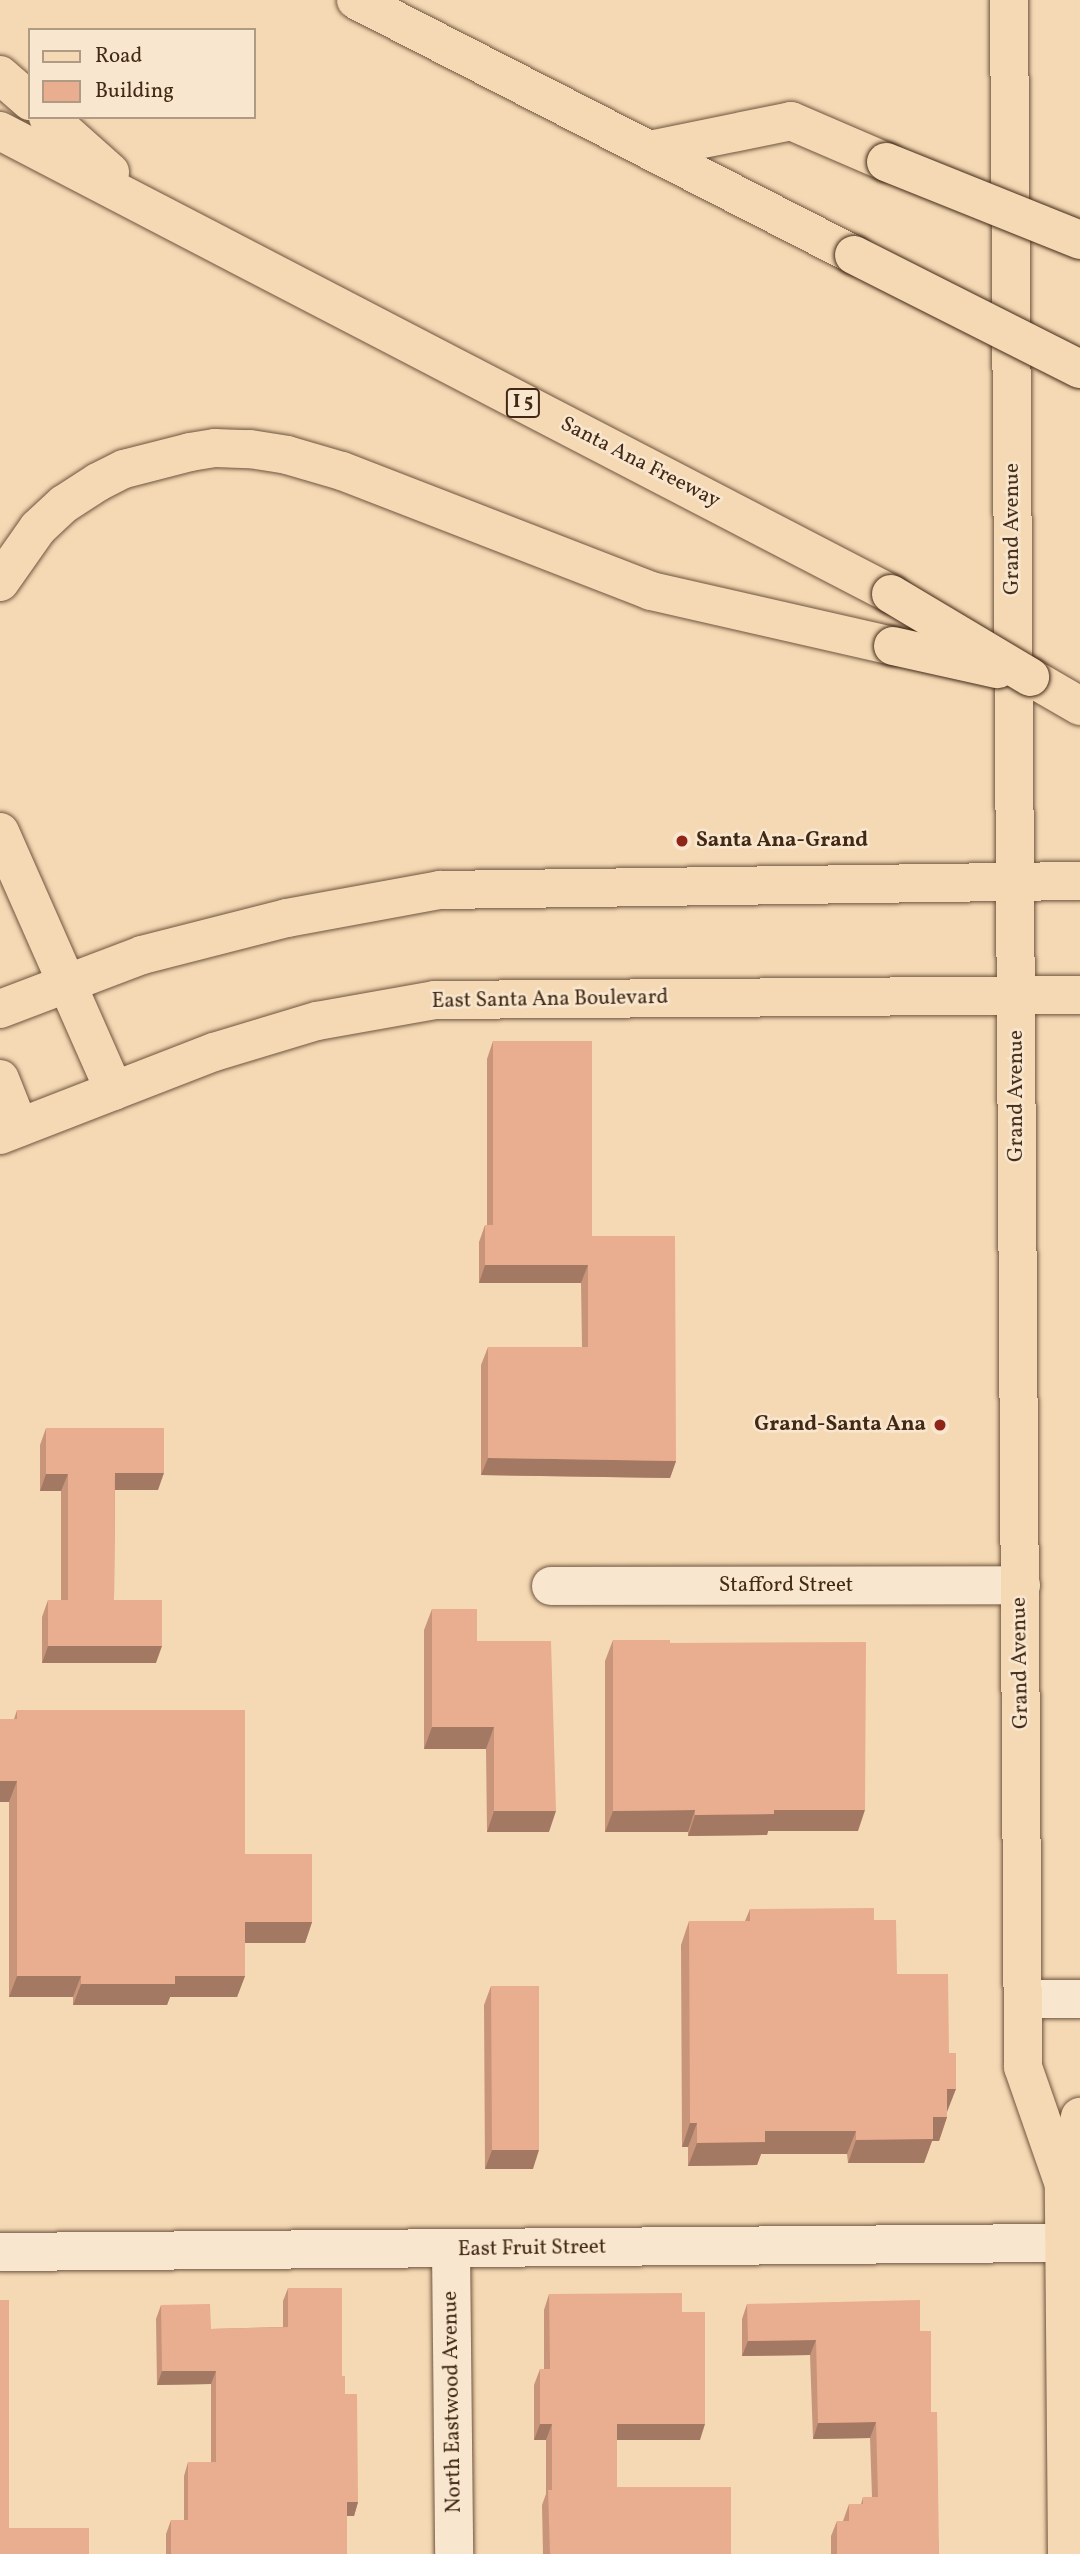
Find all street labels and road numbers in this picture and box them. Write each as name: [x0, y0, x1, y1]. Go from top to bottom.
road number: I 5: [505, 388, 540, 418]
street label: Santa Ana Freeway: [556, 412, 724, 514]
street label: Grand Avenue: [1000, 463, 1026, 595]
street label: East Santa Ana Boulevard: [432, 985, 668, 1015]
street label: Grand Avenue: [1004, 1030, 1030, 1162]
street label: Stafford Street: [719, 1573, 853, 1599]
street label: Grand Avenue: [1007, 1597, 1035, 1729]
street label: East Fruit Street: [458, 2235, 606, 2263]
street label: North Eastwood Avenue: [438, 2291, 468, 2513]

